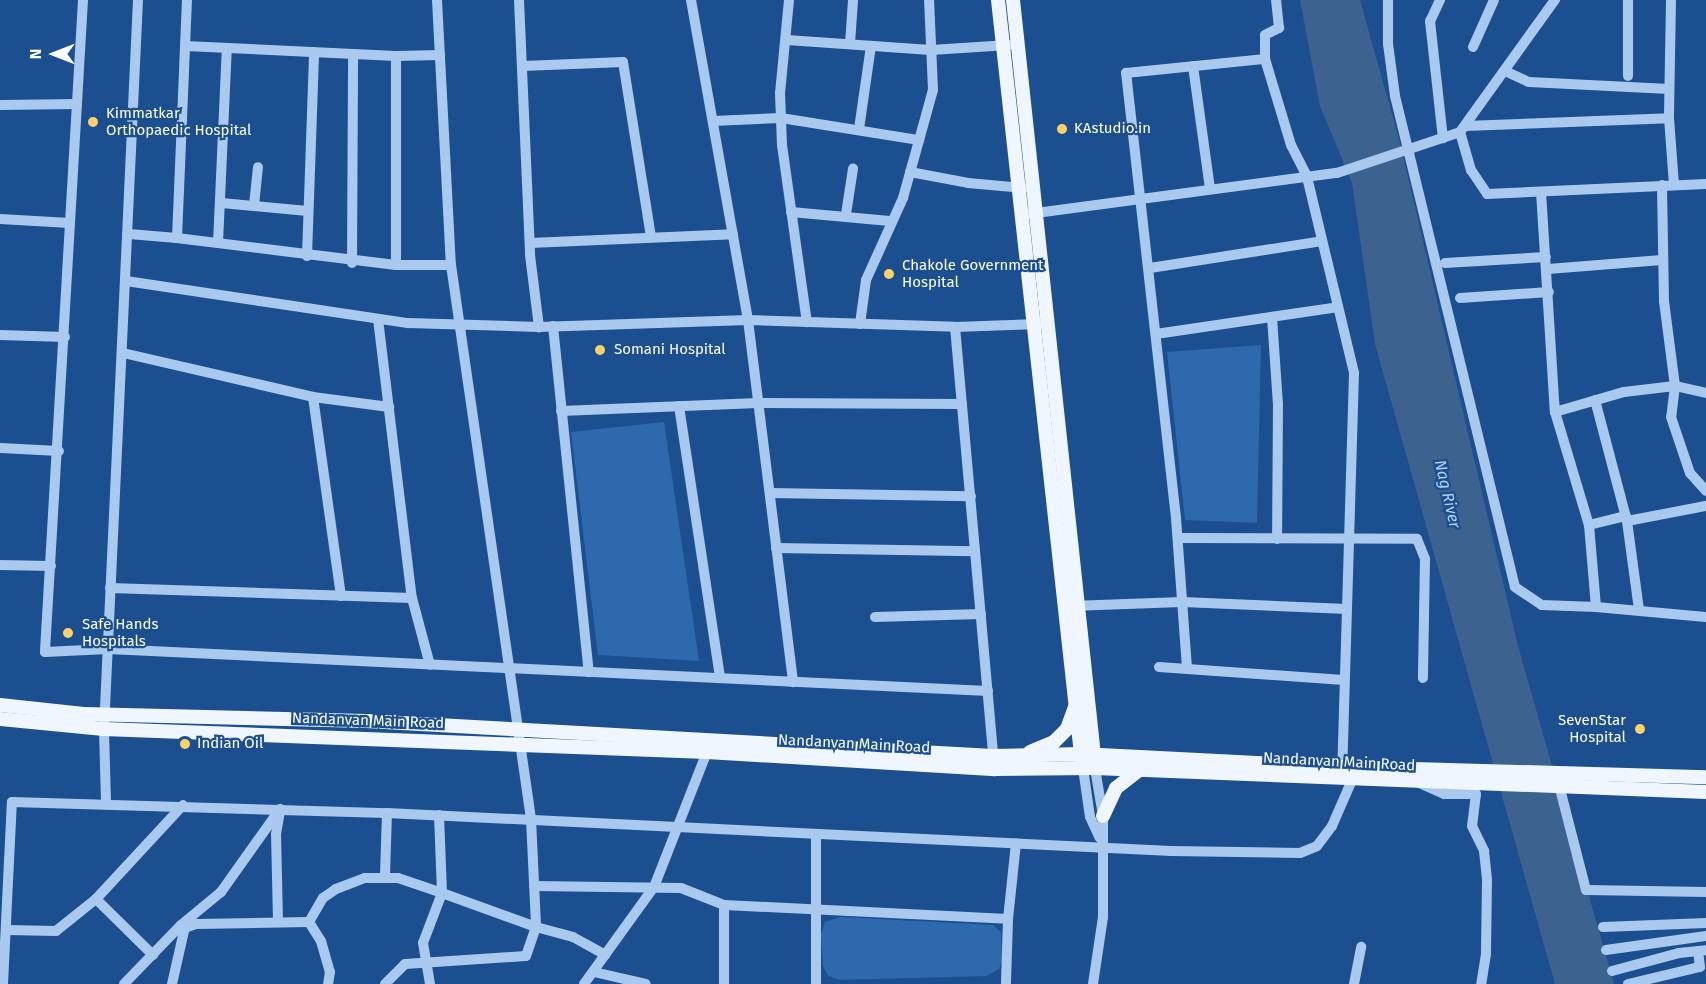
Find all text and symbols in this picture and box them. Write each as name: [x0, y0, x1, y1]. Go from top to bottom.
north arrow: [24, 24, 84, 84]
text: N: [26, 49, 45, 59]
place label: Kimmatkar Orthopaedic Hospital: [106, 104, 251, 139]
marker: Kimmatkar Orthopaedic Hospital: [84, 113, 102, 131]
place label: KAstudio.in: [1074, 120, 1151, 138]
marker: KAstudio.in: [1055, 122, 1069, 136]
place label: Chakole Government Hospital: [902, 256, 1043, 291]
marker: Chakole Government Hospital: [880, 265, 898, 283]
marker: Somani Hospital: [591, 341, 609, 359]
place label: Somani Hospital: [614, 341, 726, 359]
water label: Nag River: [1430, 458, 1464, 530]
place label: Safe Hands Hospitals: [82, 615, 158, 650]
marker: Safe Hands Hospitals: [59, 624, 77, 642]
street label: Nandanvan Main Road: [291, 709, 445, 733]
place label: SevenStar Hospital: [1558, 711, 1626, 746]
marker: SevenStar Hospital: [1631, 720, 1649, 738]
street label: Nandanvan Main Road: [777, 731, 931, 757]
place label: Indian Oil: [197, 735, 263, 753]
marker: Indian Oil: [178, 737, 192, 751]
street label: Nandanvan Main Road: [1262, 749, 1416, 775]

